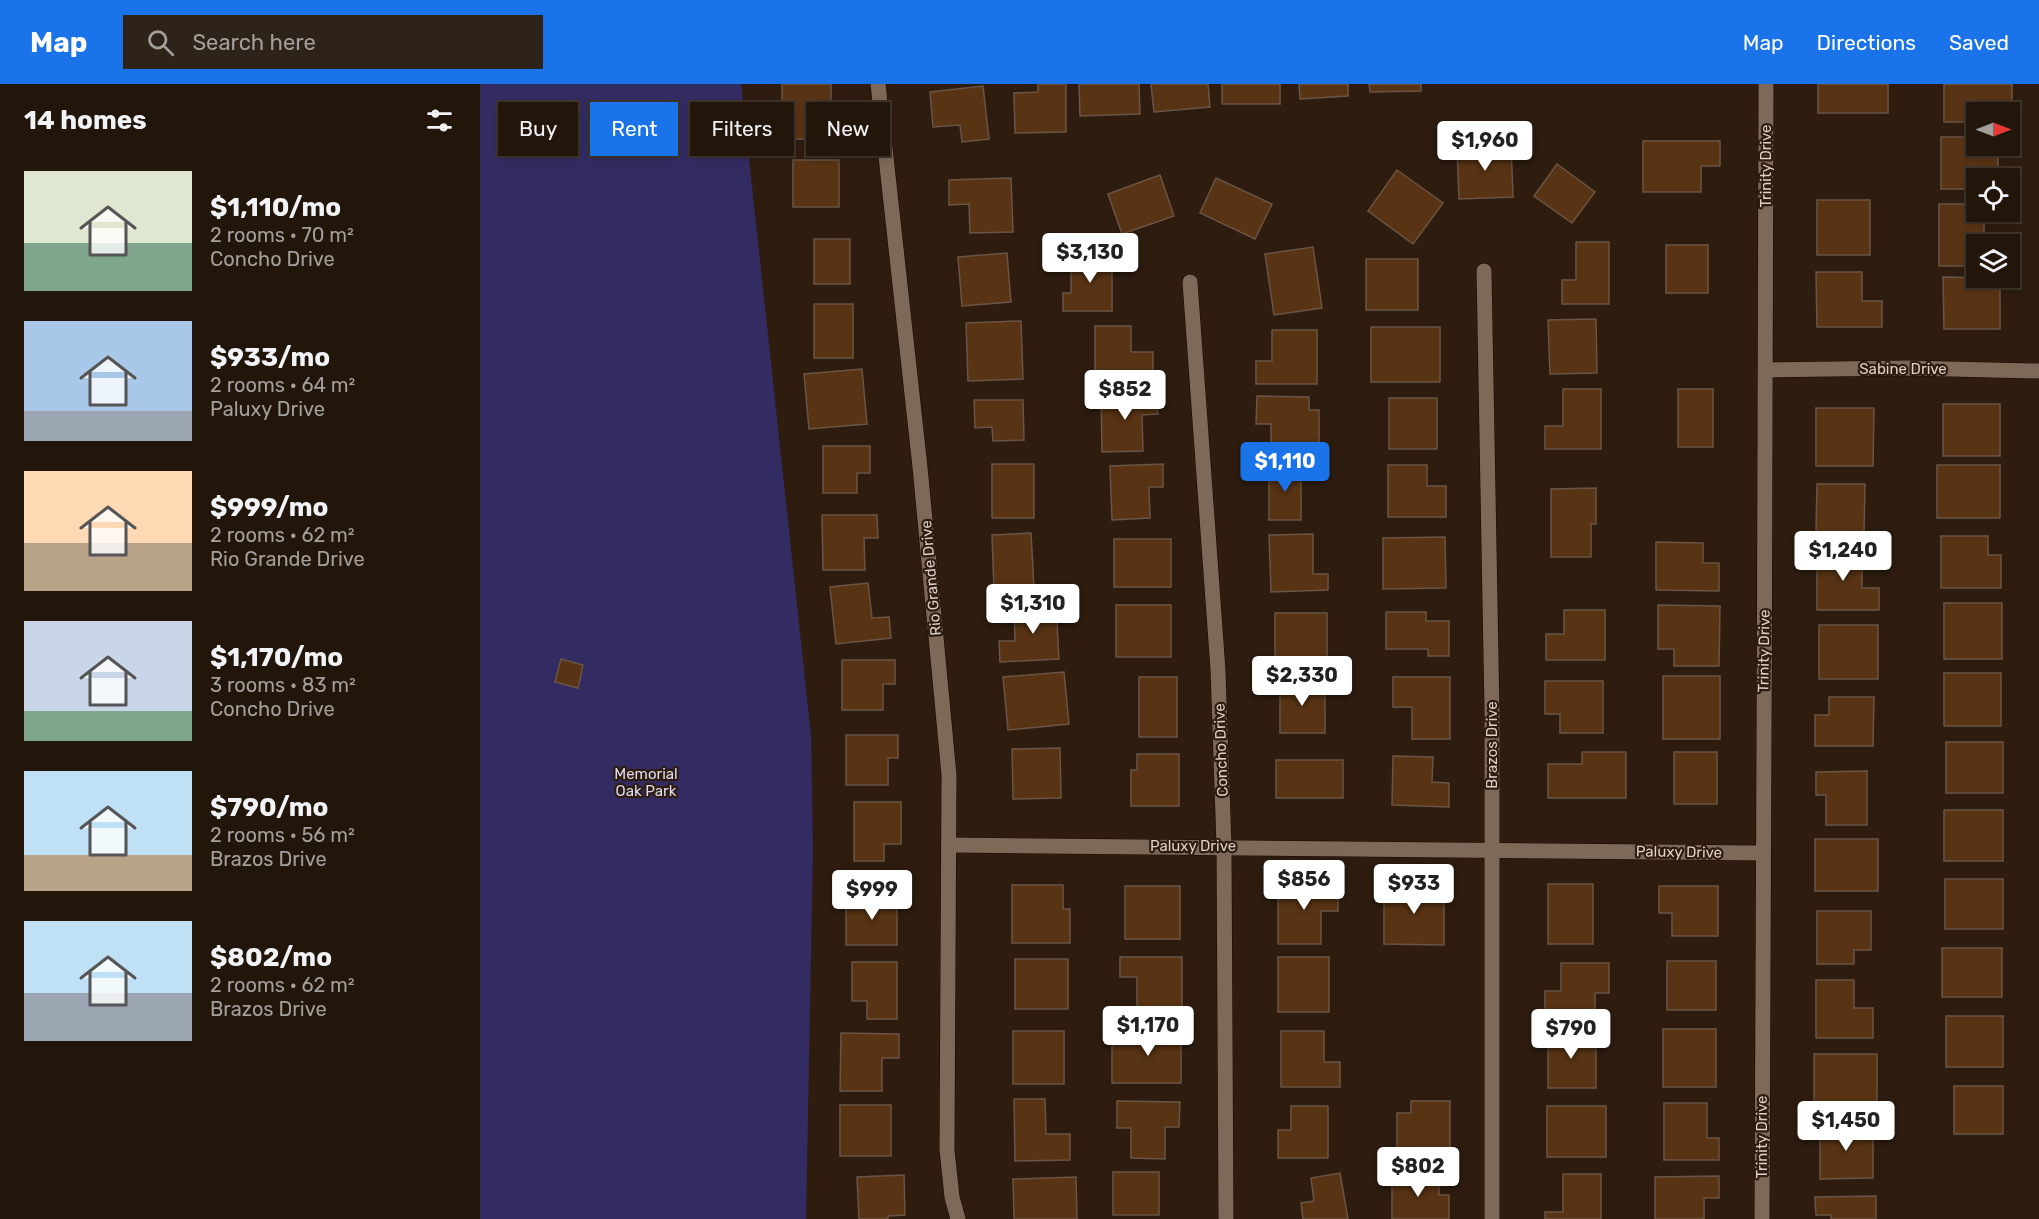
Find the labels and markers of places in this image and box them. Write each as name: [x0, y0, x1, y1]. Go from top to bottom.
pin: $1,960: [1436, 121, 1534, 172]
pin: $3,130: [1041, 233, 1139, 284]
pin: $852: [1089, 370, 1161, 421]
pin: $1,110: [1236, 442, 1334, 493]
pin: $1,240: [1794, 531, 1892, 582]
pin: $1,310: [984, 584, 1082, 635]
pin: $2,330: [1253, 656, 1351, 707]
pin: $856: [1268, 860, 1340, 911]
pin: $933: [1378, 864, 1450, 915]
pin: $999: [836, 870, 908, 921]
pin: $1,170: [1099, 1006, 1197, 1057]
pin: $790: [1535, 1009, 1607, 1060]
pin: $1,450: [1797, 1101, 1895, 1152]
pin: $802: [1382, 1147, 1454, 1198]

